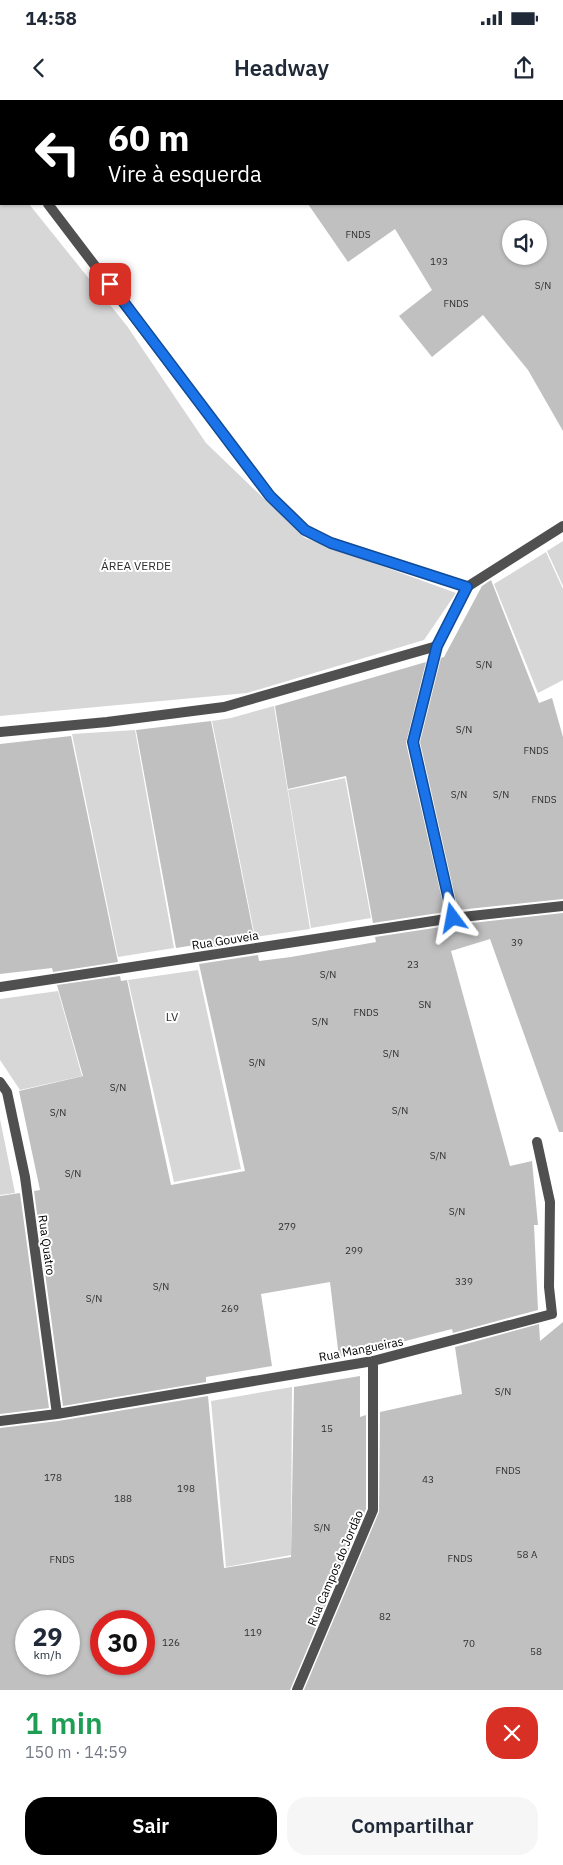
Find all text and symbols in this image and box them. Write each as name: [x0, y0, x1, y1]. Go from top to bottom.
text: 14:58: [25, 6, 77, 30]
text: Headway: [234, 53, 329, 82]
icon: back: [25, 54, 53, 82]
icon: share: [510, 54, 538, 82]
text: 60 m: [108, 115, 190, 161]
icon: left: [25, 120, 90, 185]
text: Vire à esquerda: [108, 159, 262, 188]
map controls: [502, 220, 547, 265]
button: sound: [502, 220, 547, 265]
house number: FNDS: [345, 228, 371, 241]
house number: 193: [430, 255, 448, 268]
pin: [89, 263, 131, 305]
icon: arrive: [96, 270, 124, 298]
house number: S/N: [535, 279, 551, 292]
house number: FNDS: [443, 297, 469, 310]
park label: ÁREA VERDE: [101, 558, 171, 573]
house number: S/N: [476, 658, 492, 671]
house number: S/N: [456, 723, 472, 736]
house number: FNDS: [523, 744, 549, 757]
house number: S/N: [451, 788, 467, 801]
house number: S/N: [493, 788, 509, 801]
house number: FNDS: [531, 793, 557, 806]
position arrow: [426, 891, 478, 943]
street label: Rua Gouveia: [191, 927, 260, 953]
house number: 39: [511, 936, 523, 949]
house number: 23: [407, 958, 419, 971]
house number: S/N: [320, 968, 336, 981]
house number: SN: [419, 998, 431, 1011]
house number: FNDS: [353, 1006, 379, 1019]
park label: LV: [166, 1009, 179, 1024]
house number: S/N: [312, 1015, 328, 1028]
house number: S/N: [383, 1047, 399, 1060]
house number: S/N: [249, 1056, 265, 1069]
house number: S/N: [110, 1081, 126, 1094]
house number: S/N: [392, 1104, 408, 1117]
house number: S/N: [50, 1106, 66, 1119]
house number: S/N: [430, 1149, 446, 1162]
house number: S/N: [65, 1167, 81, 1180]
house number: S/N: [449, 1205, 465, 1218]
street label: Rua Quatro: [35, 1214, 59, 1276]
house number: 279: [278, 1220, 296, 1233]
house number: 299: [345, 1244, 363, 1257]
house number: 339: [455, 1275, 473, 1288]
house number: S/N: [153, 1280, 169, 1293]
house number: S/N: [86, 1292, 102, 1305]
house number: 269: [221, 1302, 239, 1315]
street label: Rua Mangueiras: [317, 1333, 405, 1365]
house number: S/N: [495, 1385, 511, 1398]
house number: 15: [321, 1422, 333, 1435]
house number: FNDS: [495, 1464, 521, 1477]
house number: 178: [44, 1471, 62, 1484]
house number: 43: [422, 1473, 434, 1486]
house number: 198: [177, 1482, 195, 1495]
house number: 188: [114, 1492, 132, 1505]
street label: Rua Campos do Jordão: [304, 1508, 366, 1628]
house number: S/N: [314, 1521, 330, 1534]
house number: 58 A: [517, 1548, 538, 1561]
house number: FNDS: [447, 1552, 473, 1565]
house number: FNDS: [49, 1553, 75, 1566]
speed limit sign: 30: [90, 1610, 155, 1675]
house number: 82: [379, 1610, 391, 1623]
text: 29: [32, 1620, 63, 1653]
house number: 119: [244, 1626, 262, 1639]
house number: 126: [162, 1636, 180, 1649]
house number: 70: [463, 1637, 475, 1650]
house number: 58: [530, 1645, 542, 1658]
text: km/h: [33, 1647, 62, 1662]
text: 1 min: [25, 1703, 103, 1742]
button: close: [486, 1707, 538, 1759]
text: 150 m · 14:59: [25, 1742, 127, 1762]
button: Sair: [25, 1797, 277, 1855]
button: Compartilhar: [287, 1797, 538, 1855]

